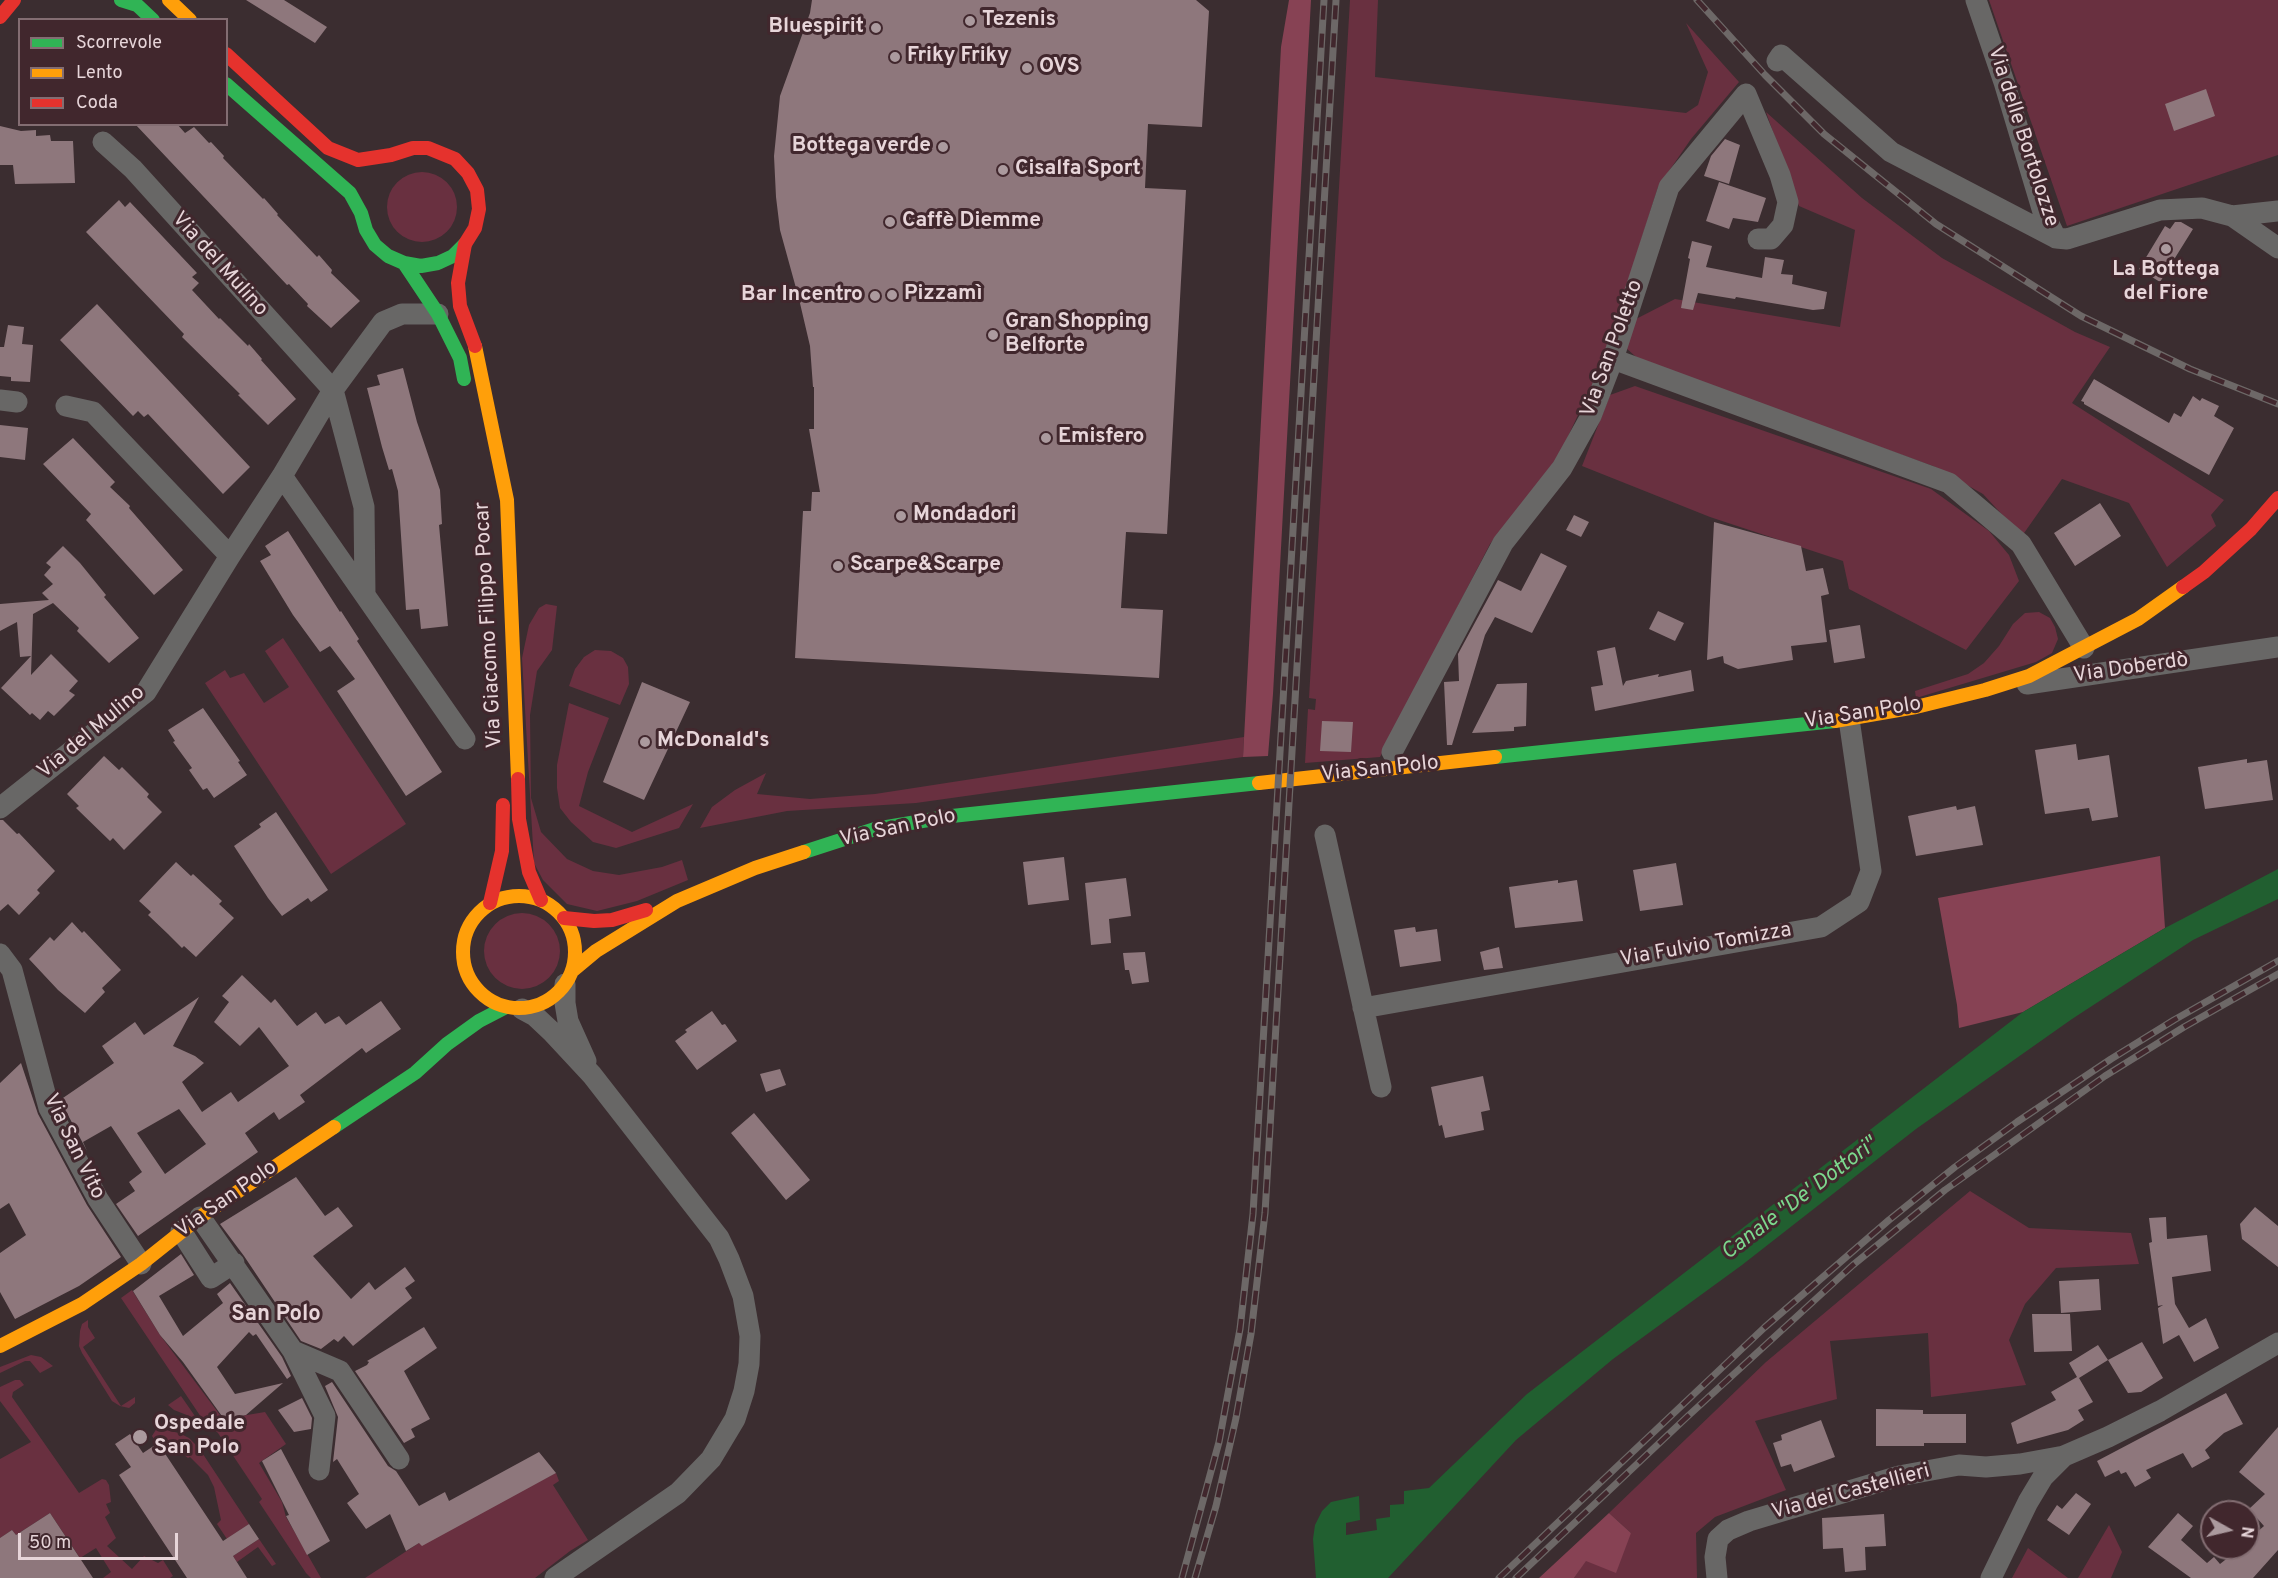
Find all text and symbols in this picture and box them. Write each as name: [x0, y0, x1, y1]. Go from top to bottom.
place label: Tezenis: [982, 8, 1056, 34]
marker: Tezenis: [963, 14, 977, 28]
place label: Bluespirit: [768, 15, 864, 41]
legend: [18, 18, 228, 126]
marker: Bluespirit: [869, 21, 883, 35]
text: Scorrevole: [76, 32, 162, 55]
place label: Friky Friky: [907, 44, 1009, 70]
street label: Via delle Bortolozze: [1981, 44, 2063, 230]
marker: Friky Friky: [888, 50, 902, 64]
place label: OVS: [1039, 55, 1080, 81]
marker: OVS: [1020, 61, 1034, 75]
text: Lento: [76, 62, 122, 85]
text: Coda: [76, 92, 118, 115]
place label: Bottega verde: [792, 134, 931, 160]
marker: Bottega verde: [936, 140, 950, 154]
place label: Cisalfa Sport: [1015, 157, 1141, 183]
marker: Cisalfa Sport: [996, 163, 1010, 177]
street label: Via del Mulino: [165, 208, 273, 322]
place label: Caffè Diemme: [902, 209, 1041, 235]
marker: Caffè Diemme: [883, 215, 897, 229]
marker: La Bottega del Fiore: [2159, 242, 2173, 256]
place label: La Bottega del Fiore: [2112, 258, 2220, 308]
street label: Via San Poletto: [1576, 277, 1650, 421]
place label: Pizzamì: [904, 282, 982, 308]
place label: Bar Incentro: [741, 283, 863, 309]
marker: Pizzamì: [885, 288, 899, 302]
marker: Bar Incentro: [868, 289, 882, 303]
place label: Gran Shopping Belforte: [1005, 310, 1149, 360]
marker: Gran Shopping Belforte: [986, 328, 1000, 342]
place label: Emisfero: [1058, 425, 1145, 451]
marker: Emisfero: [1039, 431, 1053, 445]
street label: Via Giacomo Filippo Pocar: [471, 501, 509, 749]
place label: Mondadori: [913, 503, 1017, 529]
marker: Mondadori: [894, 509, 908, 523]
place label: Scarpe&Scarpe: [850, 553, 1001, 579]
marker: Scarpe&Scarpe: [831, 559, 845, 573]
street label: Via Doberdò: [2072, 648, 2190, 690]
street label: Via del Mulino: [33, 681, 151, 785]
street label: Via San Polo: [1803, 692, 1923, 736]
place label: McDonald's: [657, 729, 770, 755]
marker: McDonald's: [638, 735, 652, 749]
street label: Via San Polo: [1320, 751, 1440, 789]
street label: Via San Polo: [838, 804, 958, 854]
street label: Via Fulvio Tomizza: [1618, 919, 1794, 973]
street label: Via San Vito: [37, 1090, 109, 1204]
water label: Canale "De' Dottori": [1717, 1133, 1883, 1267]
street label: Via San Polo: [171, 1156, 283, 1244]
district label: San Polo: [231, 1303, 321, 1329]
place label: Ospedale San Polo: [154, 1412, 245, 1462]
marker: Ospedale San Polo: [131, 1428, 149, 1446]
street label: Via dei Castellieri: [1769, 1460, 1933, 1526]
north arrow: [2200, 1500, 2260, 1560]
scale bar: [21, 1521, 182, 1559]
text: N: [2235, 1525, 2257, 1539]
text: 50 m: [29, 1532, 71, 1555]

